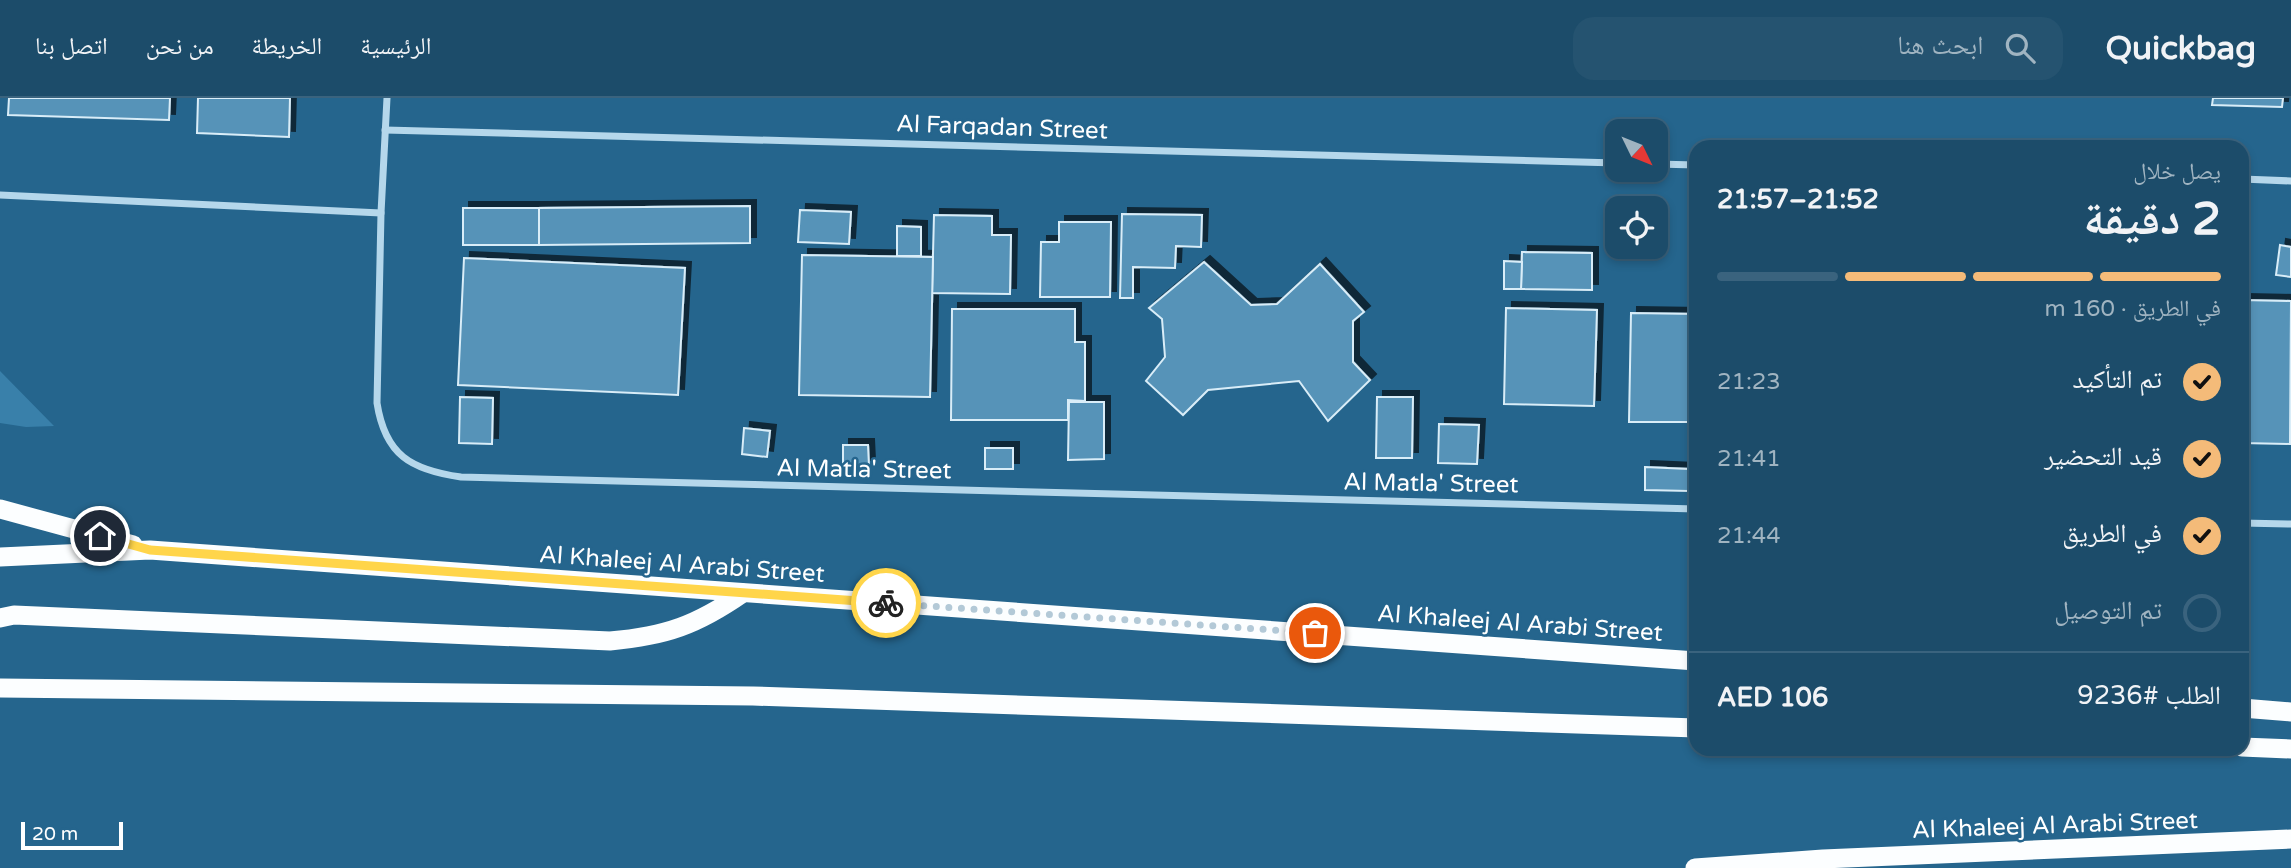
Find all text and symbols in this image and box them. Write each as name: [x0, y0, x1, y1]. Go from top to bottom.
search box: [1573, 17, 2063, 80]
icon: search: [2001, 29, 2039, 67]
text: Quickbag: [2105, 29, 2256, 68]
text: ابحث هنا: [1897, 30, 1983, 61]
text: اتصل بنا: [35, 32, 108, 61]
text: من نحن: [146, 32, 214, 61]
text: الخريطة: [252, 32, 322, 61]
text: الرئيسية: [360, 32, 431, 61]
street label: Al Farqadan Street: [896, 109, 1108, 146]
north arrow: [1605, 119, 1668, 182]
map controls: [1605, 119, 1668, 259]
text: يصل خلال: [2133, 158, 2221, 186]
text: 21:52–21:57: [1717, 184, 1879, 215]
text: 2 دقيقة: [2084, 192, 2221, 247]
button: locate: [1605, 196, 1668, 259]
text: في الطريق · 160 m: [2044, 295, 2221, 323]
icon: check: [2183, 363, 2221, 401]
text: تم التأكيد: [2072, 364, 2162, 395]
text: 21:23: [1717, 368, 1781, 396]
icon: check: [2183, 440, 2221, 478]
text: قيد التحضير: [2044, 441, 2162, 472]
text: 21:41: [1717, 445, 1781, 473]
street label: Al Matla' Street: [776, 453, 952, 486]
street label: Al Matla' Street: [1343, 467, 1519, 500]
pin: [70, 506, 130, 566]
icon: home: [81, 517, 119, 555]
icon: check: [2183, 517, 2221, 555]
text: في الطريق: [2062, 518, 2162, 549]
text: 21:44: [1717, 522, 1781, 550]
street label: Al Khaleej Al Arabi Street: [538, 540, 826, 589]
courier: [851, 568, 921, 638]
icon: bike: [867, 584, 905, 622]
text: تم التوصيل: [2054, 595, 2162, 626]
street label: Al Khaleej Al Arabi Street: [1376, 599, 1664, 648]
pin: [1285, 603, 1345, 663]
icon: bag: [1296, 614, 1334, 652]
text: الطلب #9236: [2077, 680, 2221, 711]
text: AED 106: [1717, 682, 1828, 713]
street label: Al Khaleej Al Arabi Street: [1912, 806, 2198, 845]
scale bar: [21, 819, 122, 851]
text: 20 m: [32, 823, 78, 845]

